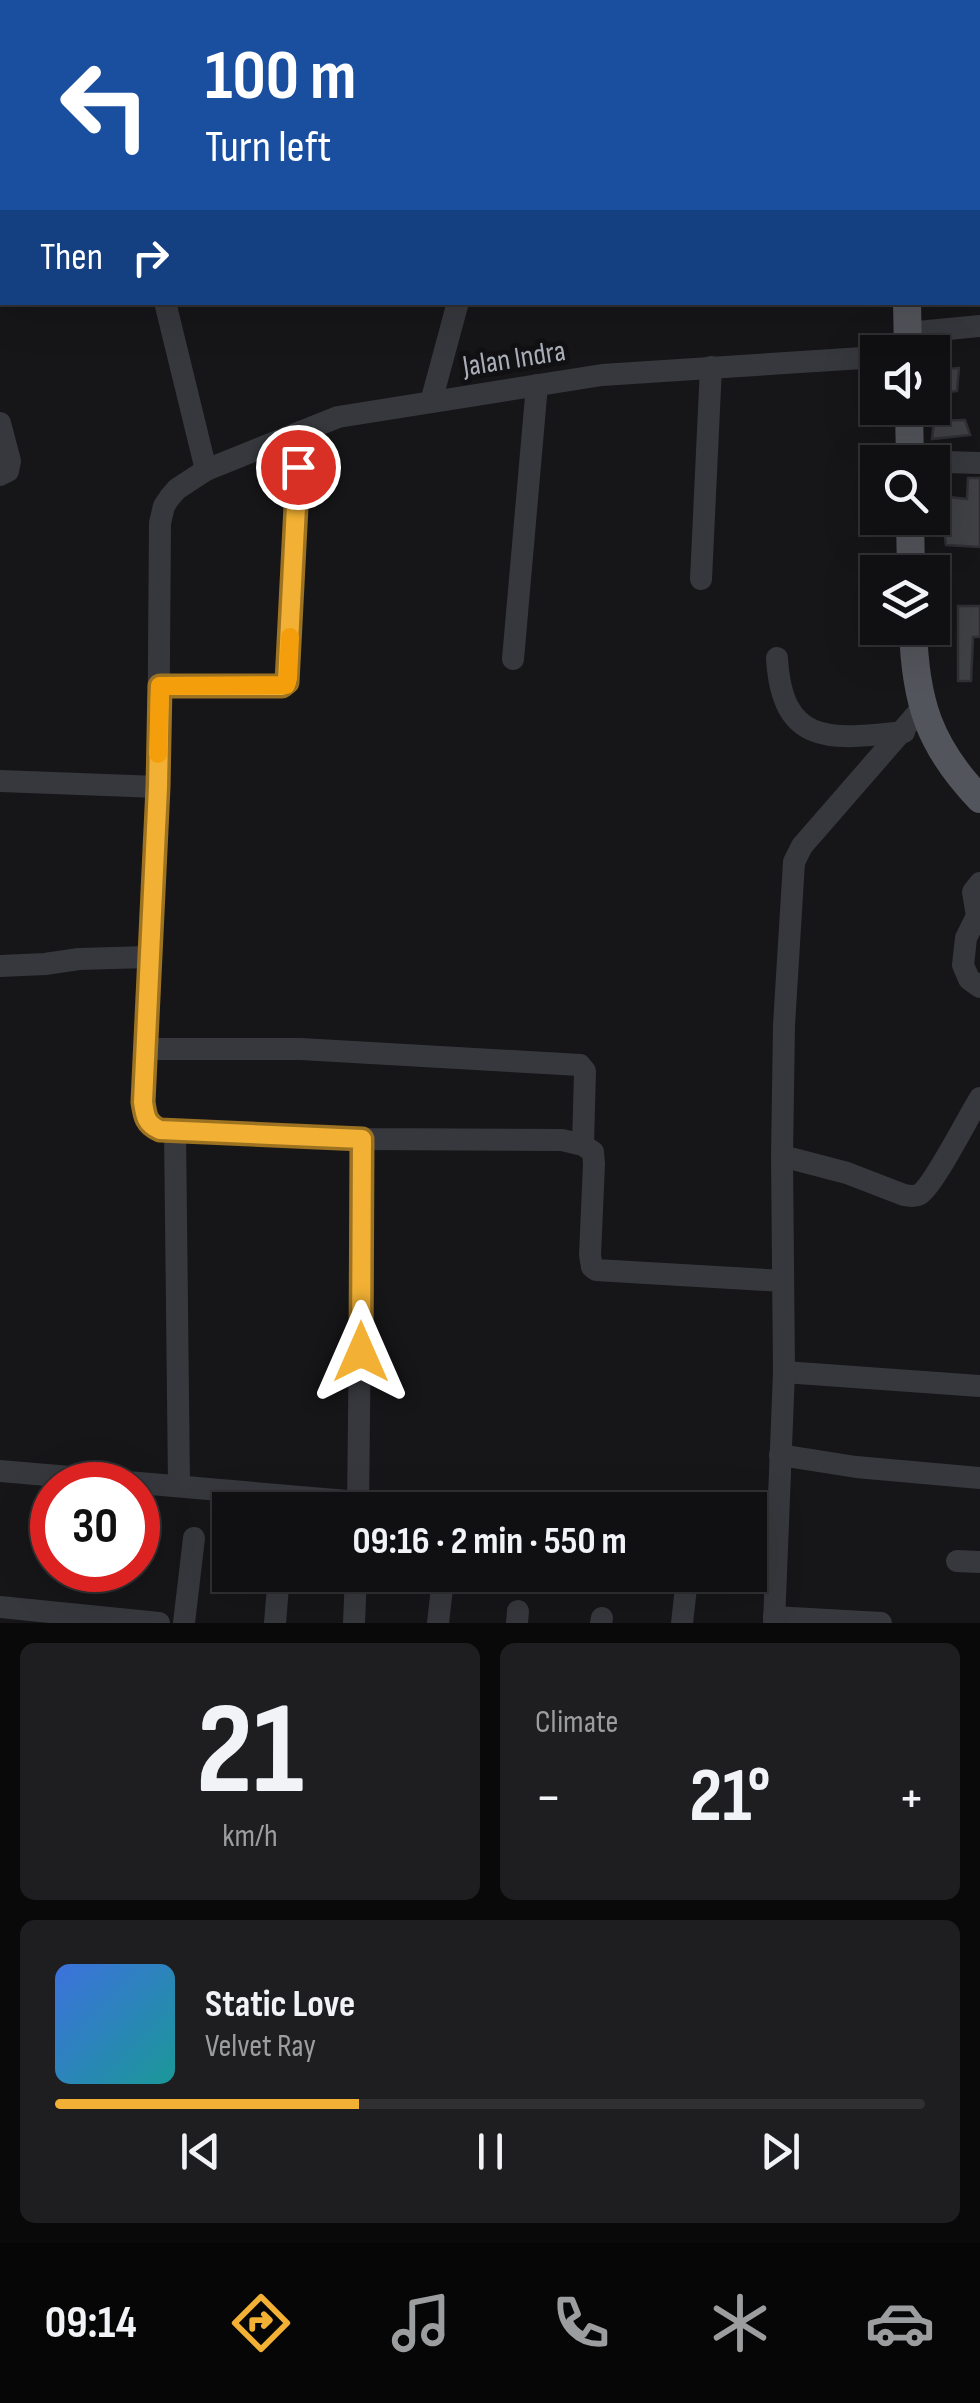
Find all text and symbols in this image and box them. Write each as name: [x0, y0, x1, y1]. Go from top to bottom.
text: 100 m: [205, 35, 356, 119]
icon: left: [40, 40, 170, 170]
text: Turn left: [205, 120, 331, 175]
icon: right: [123, 230, 178, 285]
text: Then: [40, 235, 103, 280]
street label: Jalan Indra: [459, 333, 568, 385]
map controls: [860, 335, 950, 645]
button: sound: [860, 335, 950, 425]
pin: [256, 425, 341, 510]
icon: arrive: [271, 440, 326, 495]
button: search: [860, 445, 950, 535]
button: layers: [860, 555, 950, 645]
position arrow: [309, 1300, 413, 1404]
speed limit sign: 30: [30, 1462, 160, 1592]
text: 09:16 · 2 min · 550 m: [352, 1519, 627, 1564]
text: 21: [196, 1674, 304, 1830]
text: Climate: [535, 1703, 618, 1742]
text: 21°: [689, 1752, 771, 1843]
text: −: [535, 1765, 562, 1832]
text: +: [898, 1765, 925, 1832]
text: km/h: [222, 1817, 278, 1856]
text: Static Love: [205, 1982, 355, 2027]
text: Velvet Ray: [205, 2027, 316, 2066]
icon: previous: [173, 2124, 228, 2179]
icon: pause: [463, 2124, 518, 2179]
icon: next: [753, 2124, 808, 2179]
icon: directions: [226, 2288, 296, 2358]
icon: music: [386, 2288, 456, 2358]
icon: phone: [546, 2288, 616, 2358]
icon: climate: [705, 2288, 775, 2358]
icon: car: [865, 2288, 935, 2358]
text: 09:14: [45, 2296, 137, 2351]

